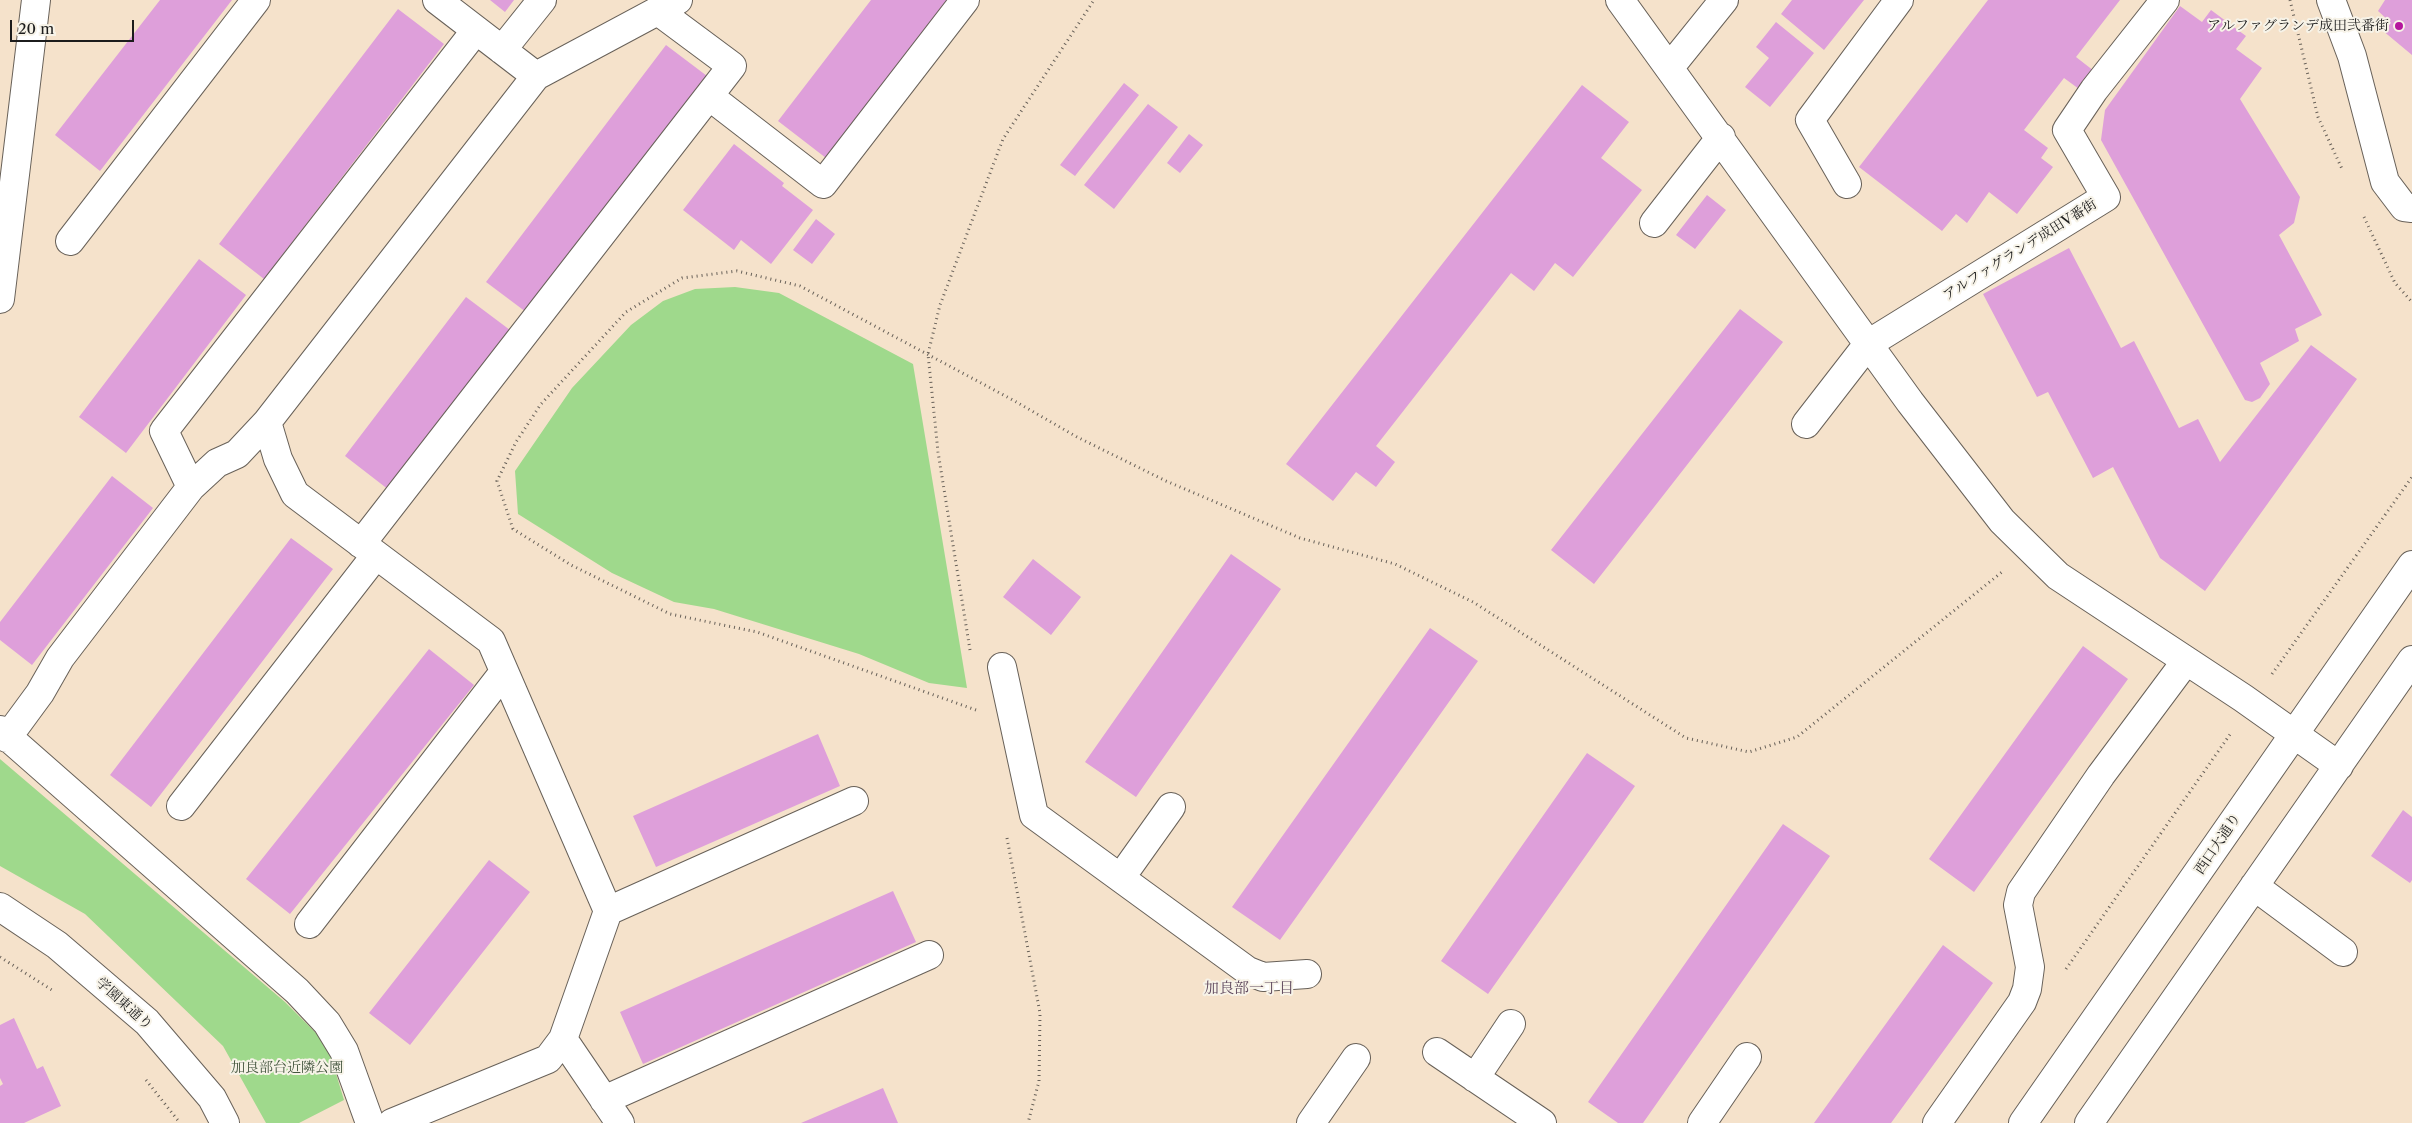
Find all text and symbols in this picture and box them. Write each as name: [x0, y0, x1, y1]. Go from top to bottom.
scale bar: [12, 10, 136, 42]
place label: アルファグランデ成田弐番街: [2207, 18, 2389, 34]
text: 20 m: [18, 19, 54, 38]
marker: アルファグランデ成田弐番街: [2393, 20, 2405, 32]
street label: アルファグランデ成田V番街: [1940, 196, 2100, 304]
street label: 西口大通り: [2191, 810, 2245, 878]
street label: 学園東通り: [92, 974, 156, 1034]
district label: 加良部一丁目: [1204, 980, 1294, 998]
park label: 加良部台近隣公園: [231, 1060, 343, 1076]

